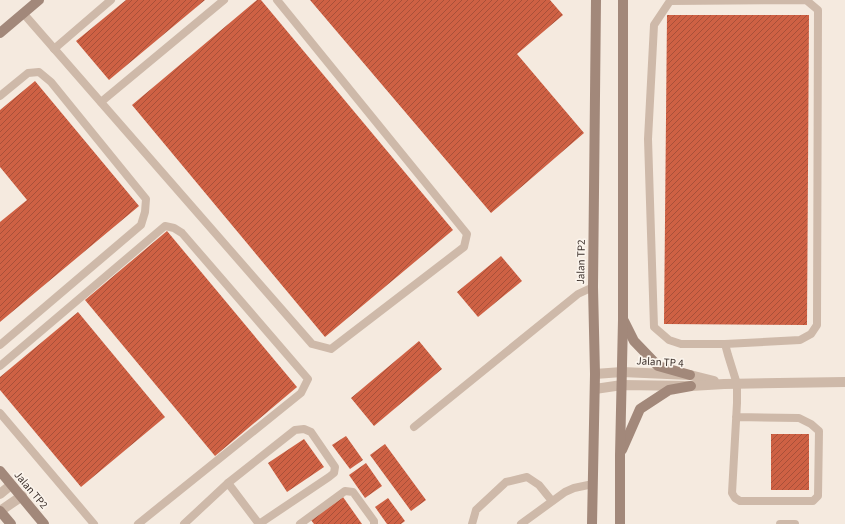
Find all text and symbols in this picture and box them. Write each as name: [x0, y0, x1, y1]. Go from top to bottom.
street label: Jalan TP2: [573, 239, 589, 285]
street label: Jalan TP 4: [636, 353, 684, 371]
street label: Jalan TP2: [11, 468, 51, 512]

